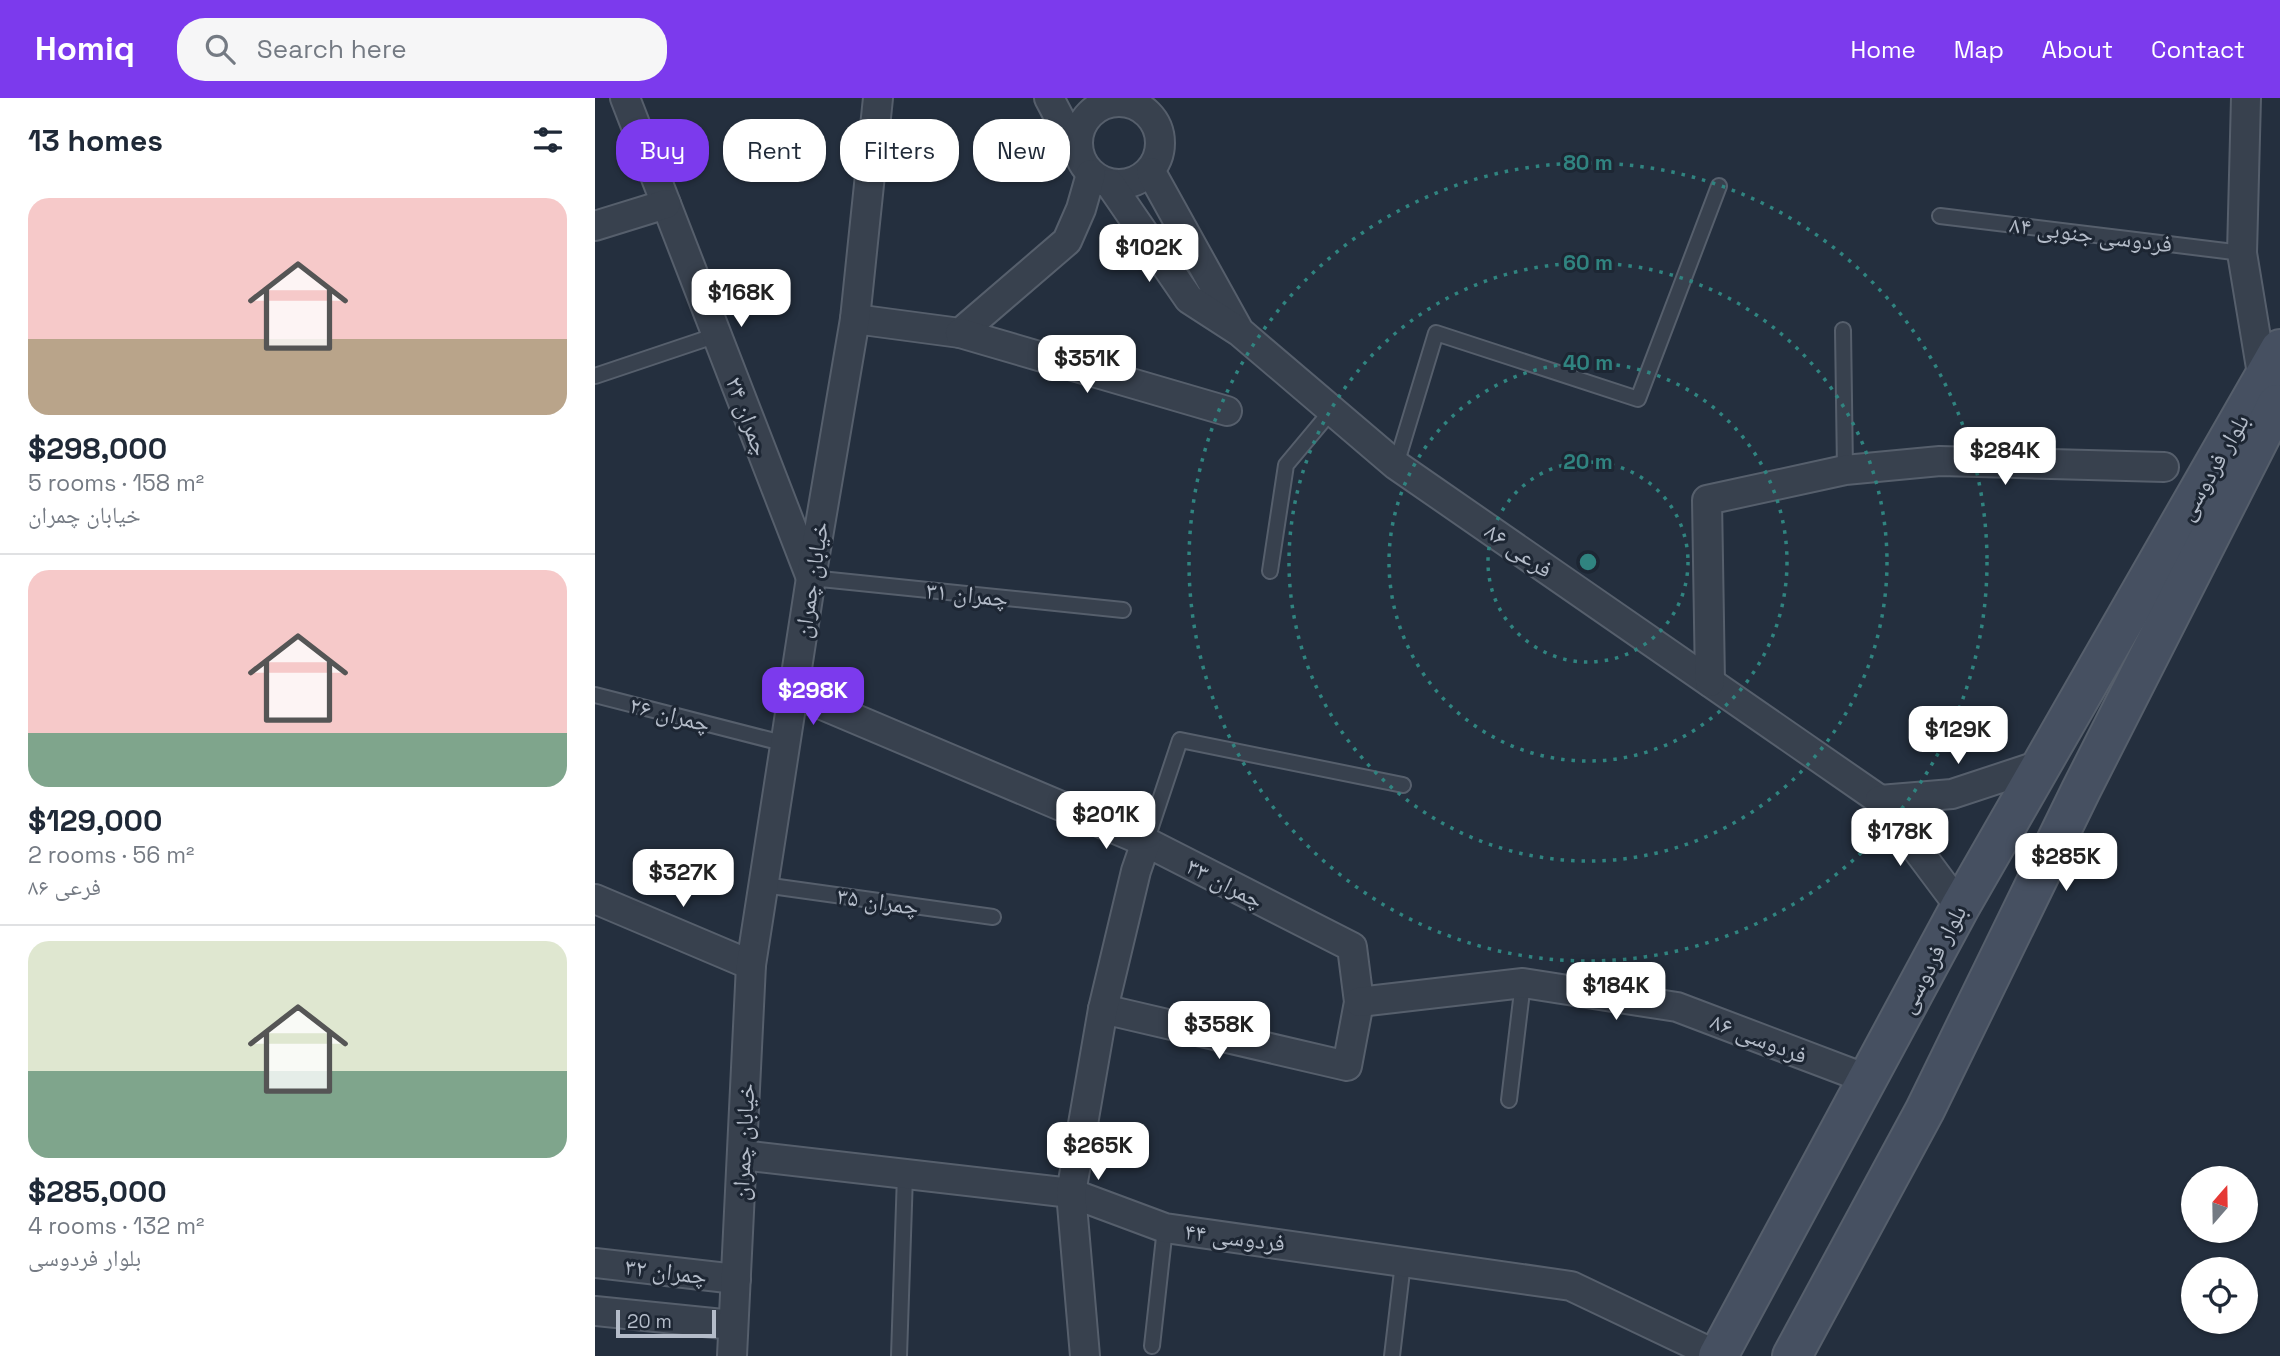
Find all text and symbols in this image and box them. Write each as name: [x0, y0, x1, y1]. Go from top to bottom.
search box: [177, 18, 667, 81]
text: Homiq: [35, 28, 135, 70]
icon: search: [201, 30, 239, 68]
text: Search here: [257, 32, 407, 66]
text: Home: [1850, 34, 1916, 65]
text: Map: [1954, 34, 2004, 65]
text: About: [2042, 34, 2113, 65]
text: Contact: [2151, 34, 2245, 65]
chip: Buy: [616, 119, 709, 182]
chip: Rent: [723, 119, 826, 182]
chip: Filters: [840, 119, 959, 182]
chip: New: [973, 119, 1070, 182]
text: 13 homes: [28, 121, 163, 160]
icon: filters: [529, 121, 567, 159]
text: 80 m: [1563, 149, 1613, 176]
street label: فردوسی جنوبی ۸۴: [2008, 209, 2174, 259]
pin: $102K: [1100, 225, 1198, 284]
text: $102K: [1115, 232, 1183, 262]
icon: home: [235, 243, 361, 369]
text: 60 m: [1563, 249, 1613, 276]
pin: $168K: [692, 270, 790, 329]
text: $168K: [708, 277, 774, 307]
pin: $351K: [1038, 336, 1136, 395]
text: $351K: [1054, 343, 1120, 373]
text: 40 m: [1563, 349, 1613, 376]
street label: چمران ۲۴: [719, 372, 777, 460]
street label: بلوار فردوسی: [2170, 408, 2256, 526]
pin: $284K: [1956, 428, 2054, 487]
text: $298,000: [28, 429, 167, 468]
text: $284K: [1970, 435, 2040, 465]
text: 20 m: [1563, 448, 1613, 475]
text: 5 rooms · 158 m²: [28, 468, 204, 498]
text: خیابان چمران: [28, 500, 141, 530]
street label: فرعی ۸۶: [1479, 515, 1559, 585]
street label: خیابان چمران: [786, 520, 836, 640]
centre of rings: [1576, 550, 1600, 574]
street label: چمران ۳۱: [924, 574, 1010, 614]
icon: home: [235, 615, 361, 741]
pin: $298K: [764, 668, 862, 727]
text: $298K: [778, 675, 848, 705]
street label: چمران ۲۶: [626, 689, 714, 739]
pin: $129K: [1909, 706, 2007, 766]
text: $129K: [1925, 714, 1991, 744]
pin: $201K: [1057, 792, 1155, 851]
text: $201K: [1072, 799, 1140, 829]
text: $129,000: [28, 801, 162, 840]
pin: $178K: [1851, 808, 1949, 868]
text: $178K: [1867, 816, 1933, 846]
pin: $285K: [2017, 834, 2115, 893]
text: 2 rooms · 56 m²: [28, 840, 194, 870]
text: $285K: [2031, 841, 2101, 871]
pin: $327K: [634, 850, 732, 909]
street label: چمران ۳۳: [1181, 850, 1269, 916]
text: $327K: [649, 857, 717, 887]
text: فرعی ۸۶: [28, 872, 101, 902]
street label: چمران ۳۵: [835, 880, 921, 922]
street label: بلوار فردوسی: [1891, 900, 1973, 1018]
pin: $184K: [1567, 962, 1665, 1022]
text: $184K: [1582, 970, 1650, 1000]
icon: home: [235, 986, 361, 1112]
pin: $358K: [1170, 1002, 1268, 1061]
street label: فردوسی ۸۶: [1706, 1005, 1812, 1071]
text: $358K: [1184, 1009, 1254, 1039]
street label: خیابان چمران: [724, 1083, 762, 1201]
pin: $265K: [1049, 1122, 1147, 1182]
text: $265K: [1063, 1130, 1133, 1160]
north arrow: [2181, 1166, 2257, 1242]
map controls: [2181, 1166, 2258, 1334]
text: $285,000: [28, 1172, 167, 1211]
text: 4 rooms · 132 m²: [28, 1211, 204, 1241]
street label: فردوسی ۴۴: [1183, 1215, 1287, 1259]
text: بلوار فردوسی: [28, 1243, 141, 1273]
street label: چمران ۳۲: [623, 1251, 709, 1291]
button: locate: [2181, 1257, 2258, 1334]
scale bar: [616, 1307, 716, 1339]
text: 20 m: [627, 1309, 672, 1334]

